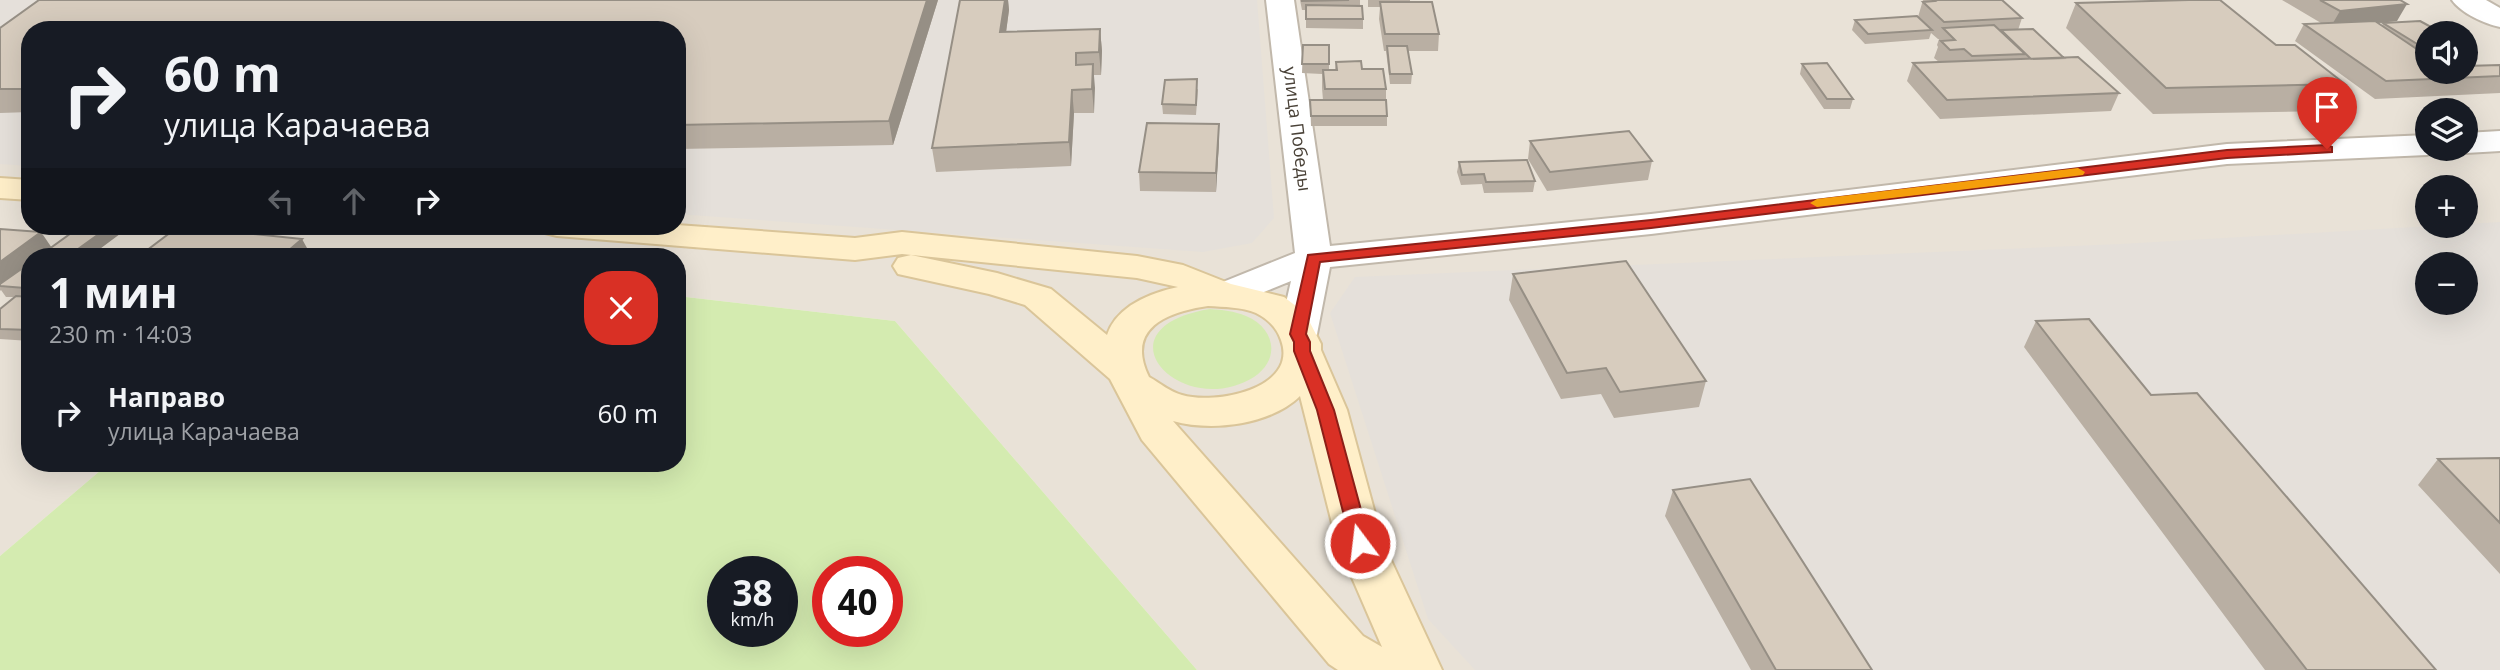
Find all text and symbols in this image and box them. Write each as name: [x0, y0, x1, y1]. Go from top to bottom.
map controls: [2415, 21, 2478, 315]
button: sound: [2415, 21, 2478, 84]
text: 60 m: [164, 40, 281, 106]
icon: right: [49, 49, 140, 140]
street label: улица Победы: [1278, 65, 1318, 193]
pin: [2297, 77, 2357, 149]
icon: arrive: [2308, 88, 2346, 126]
button: layers: [2415, 98, 2478, 161]
text: улица Карачаева: [164, 103, 431, 146]
button: +: [2415, 175, 2478, 238]
icon: left: [262, 182, 300, 220]
icon: ahead: [335, 182, 373, 220]
icon: right: [408, 182, 446, 220]
button: −: [2415, 252, 2478, 315]
text: 1 мин: [49, 263, 177, 320]
button: close: [584, 271, 658, 345]
text: 230 m · 14:03: [49, 318, 192, 350]
text: Направо: [108, 379, 225, 415]
icon: right: [49, 394, 87, 432]
text: 60 m: [597, 395, 658, 431]
text: улица Карачаева: [108, 415, 300, 447]
position arrow: [1323, 506, 1397, 580]
speed limit sign: 40: [812, 556, 903, 647]
text: 38: [732, 569, 773, 616]
text: km/h: [731, 607, 774, 631]

